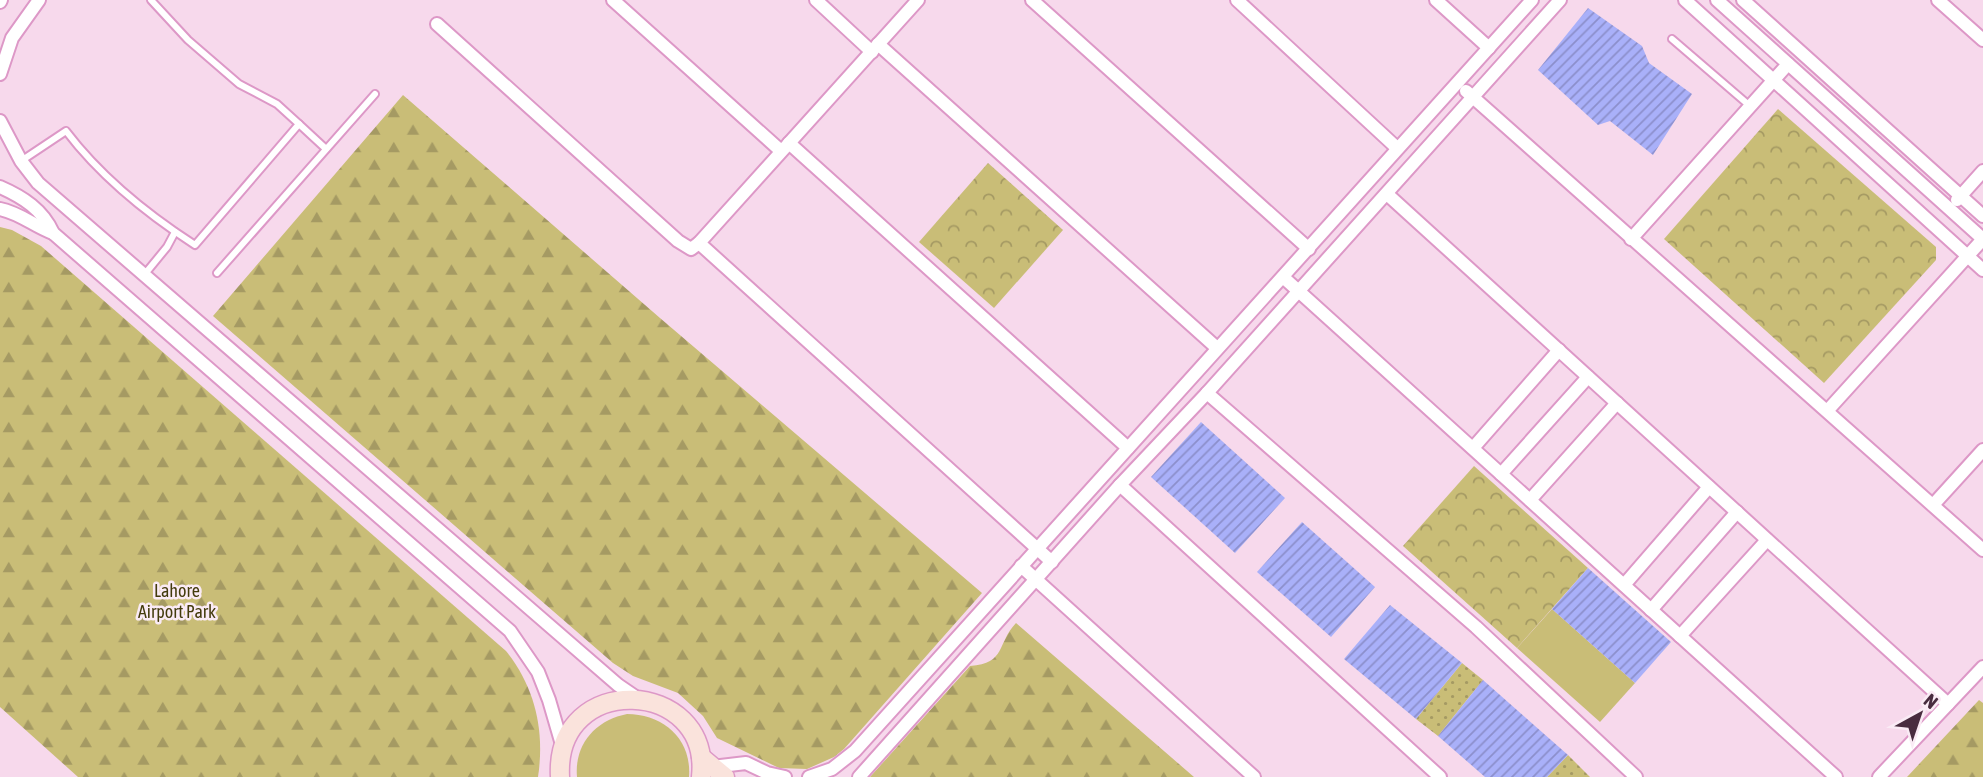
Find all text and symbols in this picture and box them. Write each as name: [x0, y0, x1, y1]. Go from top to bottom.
park label: Lahore Airport Park: [138, 580, 216, 622]
north arrow: [1885, 679, 1955, 749]
text: N: [1920, 689, 1942, 713]

